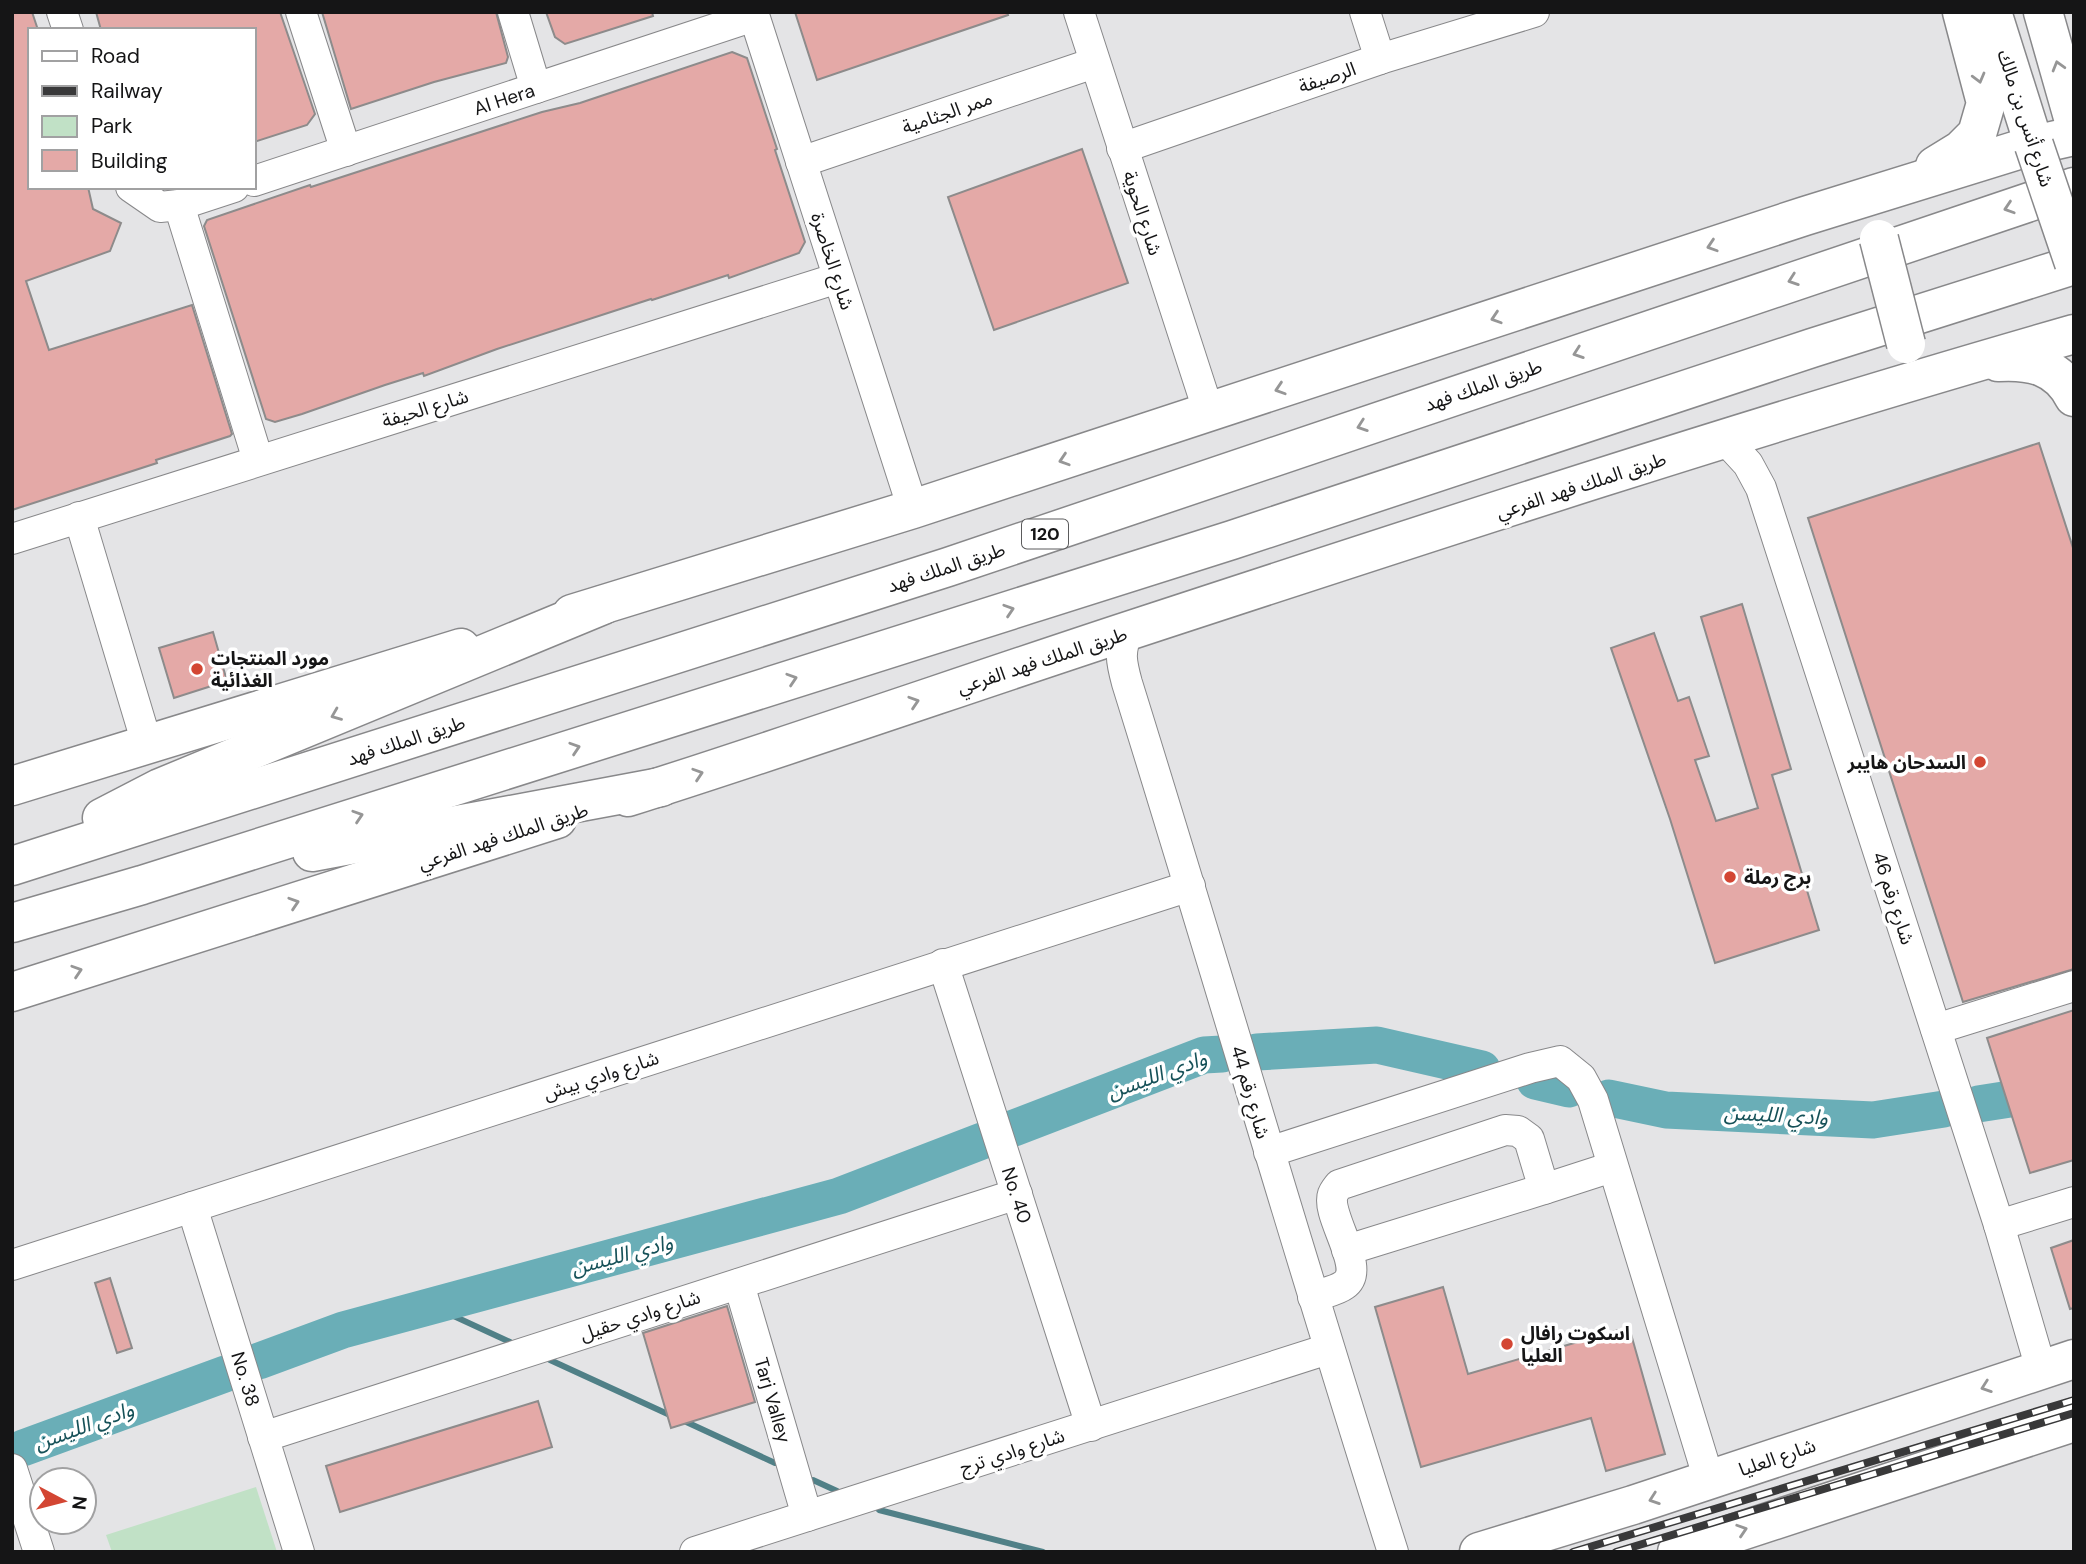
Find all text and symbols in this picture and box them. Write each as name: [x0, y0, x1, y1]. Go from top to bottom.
legend: [28, 28, 256, 189]
text: Road: [91, 42, 140, 70]
street label: شارع أنس بن مالك: [1991, 46, 2059, 190]
street label: الرصيفة: [1295, 56, 1359, 99]
one-way arrow: [2052, 61, 2067, 73]
one-way arrow: [1971, 72, 1985, 84]
text: Railway: [91, 77, 163, 105]
street label: Al Hera: [470, 78, 538, 121]
street label: ممر الجثامية: [899, 85, 996, 140]
text: Park: [91, 112, 133, 140]
text: Building: [91, 147, 168, 175]
street label: شارع الحوية: [1116, 168, 1168, 259]
one-way arrow: [2003, 200, 2016, 214]
street label: شارع الخاصرة: [804, 209, 860, 313]
one-way arrow: [1707, 238, 1719, 252]
one-way arrow: [1788, 272, 1800, 286]
one-way arrow: [1491, 309, 1503, 324]
one-way arrow: [1572, 345, 1584, 359]
street label: طريق الملك فهد: [1421, 354, 1545, 417]
one-way arrow: [1275, 381, 1287, 395]
street label: شارع الحيفة: [379, 383, 472, 434]
one-way arrow: [1357, 418, 1369, 432]
street label: طريق الملك فهد الفرعي: [1493, 446, 1670, 527]
one-way arrow: [1058, 451, 1070, 466]
road number: 120: [1022, 520, 1068, 548]
street label: طريق الملك فهد: [884, 537, 1009, 598]
one-way arrow: [1003, 604, 1015, 619]
street label: طريق الملك فهد الفرعي: [954, 621, 1131, 702]
place label: مورد المنتجات الغذائية: [211, 646, 329, 693]
marker: مورد المنتجات الغذائية: [189, 661, 205, 677]
one-way arrow: [786, 673, 798, 687]
one-way arrow: [907, 696, 919, 711]
one-way arrow: [330, 707, 342, 721]
street label: طريق الملك فهد: [344, 710, 469, 771]
one-way arrow: [569, 741, 581, 756]
place label: السدحان هايبر: [1847, 750, 1966, 775]
marker: السدحان هايبر: [1972, 754, 1988, 770]
one-way arrow: [691, 768, 703, 782]
street label: طريق الملك فهد الفرعي: [415, 797, 592, 878]
one-way arrow: [352, 810, 364, 825]
street label: شارع رقم 46: [1865, 849, 1920, 948]
place label: برج رملة: [1744, 865, 1811, 891]
marker: برج رملة: [1722, 869, 1738, 885]
one-way arrow: [288, 896, 300, 911]
one-way arrow: [71, 965, 83, 979]
street label: شارع رقم 44: [1223, 1043, 1276, 1142]
water label: وادي الليسن: [1103, 1044, 1211, 1108]
street label: شارع وادي بيش: [540, 1045, 663, 1108]
water label: وادي الليسن: [1723, 1098, 1829, 1134]
street label: No. 40: [996, 1164, 1037, 1226]
water label: وادي الليسن: [568, 1228, 676, 1284]
street label: شارع وادي حقيل: [577, 1284, 704, 1349]
place label: اسكوت رافال العليا: [1521, 1321, 1630, 1368]
marker: اسكوت رافال العليا: [1499, 1336, 1515, 1352]
street label: No. 38: [225, 1349, 266, 1410]
street label: Tarj Valley: [748, 1355, 797, 1446]
one-way arrow: [1980, 1379, 1992, 1394]
water label: وادي الليسن: [30, 1395, 138, 1459]
street label: شارع وادي ترج: [956, 1423, 1069, 1482]
street label: شارع العليا: [1735, 1433, 1819, 1483]
north arrow: [28, 1466, 98, 1536]
one-way arrow: [1648, 1490, 1660, 1505]
text: N: [66, 1495, 93, 1511]
one-way arrow: [1736, 1524, 1748, 1539]

